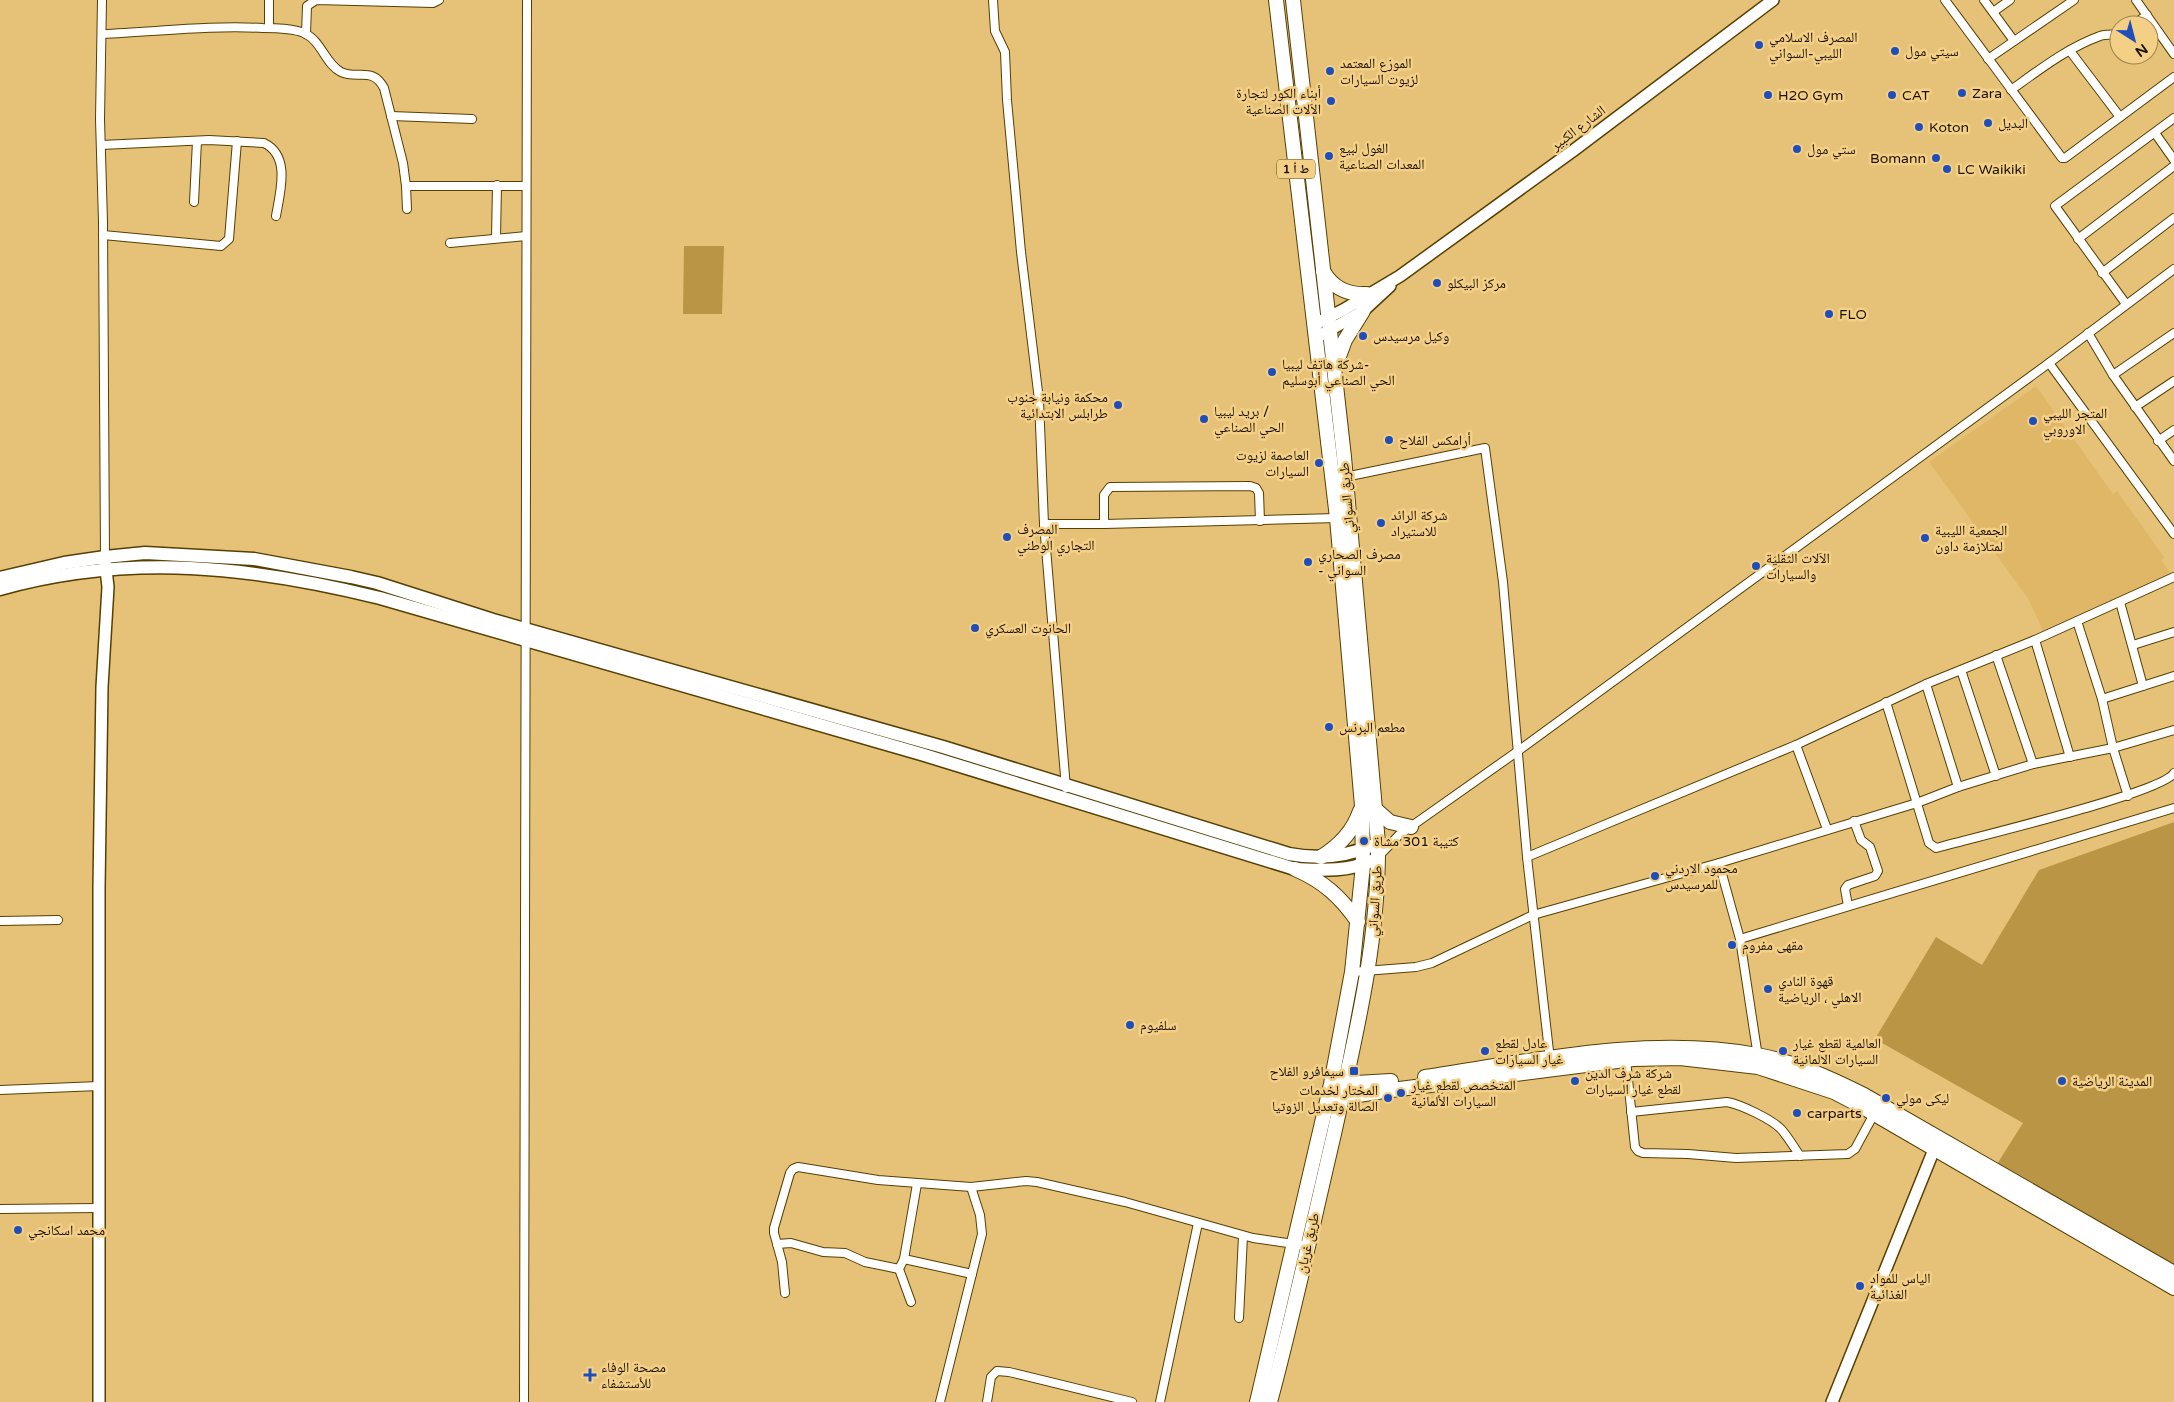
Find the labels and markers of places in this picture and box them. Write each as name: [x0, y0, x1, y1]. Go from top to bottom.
place label: المصرف الاسلامي الليبي-السواني: [1769, 29, 1857, 64]
marker: المصرف الاسلامي الليبي-السواني: [1753, 39, 1765, 51]
place label: سيتي مول: [1905, 43, 1959, 62]
marker: سيتي مول: [1889, 45, 1901, 57]
place label: الموزع المعتمد لزيوت السيارات: [1340, 55, 1418, 88]
marker: الموزع المعتمد لزيوت السيارات: [1324, 65, 1336, 77]
place label: أبناء الكور لتجارة الاَلات الصناعية: [1236, 85, 1321, 118]
place label: Zara: [1972, 85, 2002, 102]
place label: H2O Gym: [1778, 87, 1843, 104]
place label: CAT: [1902, 87, 1930, 104]
marker: Zara: [1956, 87, 1968, 99]
marker: H2O Gym: [1762, 89, 1774, 101]
marker: CAT: [1886, 89, 1898, 101]
marker: أبناء الكور لتجارة الاَلات الصناعية: [1325, 95, 1337, 107]
place label: البديل: [1998, 115, 2028, 132]
marker: البديل: [1982, 117, 1994, 129]
place label: Koton: [1929, 119, 1969, 136]
marker: Koton: [1913, 121, 1925, 133]
place label: الغول لبيع المعدات الصناعية: [1339, 140, 1425, 173]
place label: ستي مول: [1807, 141, 1856, 160]
marker: ستي مول: [1791, 143, 1803, 155]
marker: الغول لبيع المعدات الصناعية: [1323, 150, 1335, 162]
place label: Bomann: [1870, 150, 1926, 167]
marker: Bomann: [1930, 152, 1942, 164]
place label: LC Waikiki: [1957, 161, 2026, 178]
marker: LC Waikiki: [1941, 163, 1953, 175]
place label: مركز البيكلو: [1447, 275, 1506, 292]
marker: مركز البيكلو: [1431, 277, 1443, 289]
place label: FLO: [1839, 306, 1867, 323]
marker: FLO: [1823, 308, 1835, 320]
place label: وكيل مرسيدس: [1373, 328, 1449, 345]
marker: وكيل مرسيدس: [1357, 330, 1369, 342]
place label: شركة هاتف ليبيا- الحي الصناعي أبوسليم: [1282, 356, 1395, 391]
marker: شركة هاتف ليبيا- الحي الصناعي أبوسليم: [1266, 366, 1278, 378]
place label: محكمة ونيابة جنوب طرابلس الابتدائية: [1007, 389, 1108, 422]
marker: محكمة ونيابة جنوب طرابلس الابتدائية: [1112, 399, 1124, 411]
place label: بريد ليبيا / الحي الصناعي: [1214, 403, 1284, 438]
place label: المتجر الليبي الاوروبي: [2043, 405, 2107, 440]
marker: بريد ليبيا / الحي الصناعي: [1198, 413, 1210, 425]
marker: المتجر الليبي الاوروبي: [2027, 415, 2039, 427]
place label: أرامكس الفلاح: [1399, 432, 1471, 450]
marker: أرامكس الفلاح: [1383, 434, 1395, 446]
place label: العاصمة لزيوت السيارات: [1236, 447, 1309, 480]
marker: العاصمة لزيوت السيارات: [1313, 457, 1325, 469]
place label: شركة الرائد للاستيراد: [1391, 507, 1447, 540]
marker: شركة الرائد للاستيراد: [1375, 517, 1387, 529]
place label: المصرف التجاري الوطني: [1017, 521, 1095, 556]
place label: الجمعية الليبية لمتلازمة داون: [1935, 522, 2007, 555]
marker: المصرف التجاري الوطني: [1001, 531, 1013, 543]
marker: الجمعية الليبية لمتلازمة داون: [1919, 532, 1931, 544]
place label: مصرف الصحاري - السواني: [1318, 546, 1401, 581]
place label: الاَلات الثقلية والسيارات: [1766, 550, 1830, 583]
marker: مصرف الصحاري - السواني: [1302, 556, 1314, 568]
marker: الاَلات الثقلية والسيارات: [1750, 560, 1762, 572]
place label: الحانوت العسكري: [985, 620, 1071, 639]
marker: الحانوت العسكري: [969, 622, 981, 634]
place label: مطعم البرنس: [1339, 719, 1405, 737]
marker: مطعم البرنس: [1323, 721, 1335, 733]
place label: كتيبة 301 مشاة: [1374, 833, 1459, 850]
marker: كتيبة 301 مشاة: [1358, 835, 1370, 847]
place label: محمود الاردني للمرسيدس: [1665, 860, 1738, 893]
marker: محمود الاردني للمرسيدس: [1649, 870, 1661, 882]
place label: مقهى مفروم: [1742, 937, 1803, 955]
marker: مقهى مفروم: [1726, 939, 1738, 951]
place label: قهوة النادي الاهلي ، الرياضية: [1778, 973, 1862, 1008]
marker: قهوة النادي الاهلي ، الرياضية: [1762, 983, 1774, 995]
place label: سلفيوم: [1140, 1017, 1177, 1035]
marker: سلفيوم: [1124, 1019, 1136, 1031]
place label: عادل لقطع غيار السيارات: [1495, 1035, 1563, 1068]
place label: العالمية لقطع غيار السيارات الالمانية: [1792, 1035, 1881, 1068]
marker: عادل لقطع غيار السيارات: [1479, 1045, 1491, 1057]
marker: العالمية لقطع غيار السيارات الالمانية: [1777, 1045, 1789, 1057]
place label: سيمافرو الفلاح: [1270, 1063, 1344, 1081]
marker: سيمافرو الفلاح: [1348, 1065, 1360, 1077]
place label: شركة شرف الدين لقطع غيار السيارات: [1585, 1065, 1681, 1099]
place label: المدينة الرياضية: [2072, 1073, 2152, 1090]
marker: شركة شرف الدين لقطع غيار السيارات: [1569, 1075, 1581, 1087]
marker: المدينة الرياضية: [2056, 1075, 2068, 1087]
place label: المتخصص لقطع غيار السيارات الألمانية: [1410, 1077, 1516, 1110]
place label: المختار لخدمات الصالة وتعديل الزوتيا: [1272, 1082, 1378, 1115]
marker: المتخصص لقطع غيار السيارات الألمانية: [1395, 1087, 1407, 1099]
place label: ليكى مولي: [1896, 1090, 1949, 1109]
marker: المختار لخدمات الصالة وتعديل الزوتيا: [1382, 1092, 1394, 1104]
marker: ليكى مولي: [1880, 1092, 1892, 1104]
place label: carparts: [1807, 1105, 1862, 1122]
marker: carparts: [1791, 1107, 1803, 1119]
place label: محمد اسكانجي: [28, 1222, 105, 1241]
marker: محمد اسكانجي: [12, 1224, 24, 1236]
place label: الياس للمواد الغذائية: [1870, 1270, 1931, 1303]
marker: الياس للمواد الغذائية: [1854, 1280, 1866, 1292]
place label: مصحة الوفاء للأستشفاء: [601, 1359, 666, 1392]
marker: مصحة الوفاء للأستشفاء: [583, 1368, 597, 1382]

